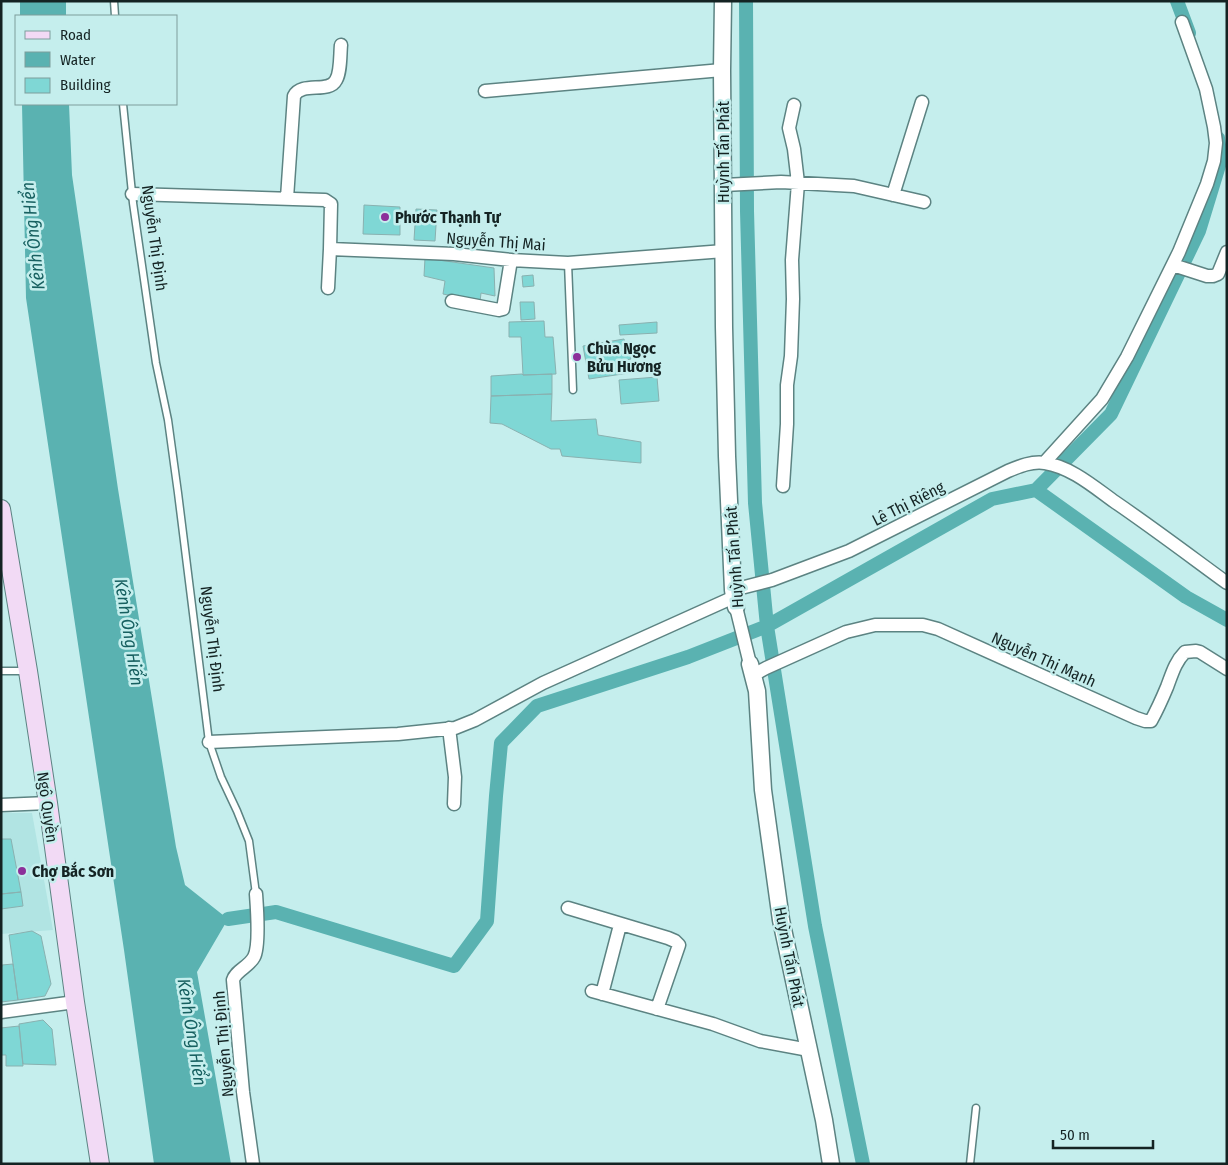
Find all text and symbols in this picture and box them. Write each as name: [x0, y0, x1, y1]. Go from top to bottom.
legend: [15, 15, 178, 105]
text: Road: [60, 26, 91, 44]
text: Water: [60, 51, 96, 69]
text: Building: [60, 76, 111, 94]
street label: Huỳnh Tấn Phát: [713, 100, 733, 203]
water label: Kênh Ông Hiển: [15, 181, 50, 291]
street label: Nguyễn Thị Định: [138, 184, 171, 292]
place label: Phước Thạnh Tự: [395, 208, 502, 227]
marker: Phước Thạnh Tự: [379, 211, 391, 223]
street label: Nguyễn Thị Mai: [446, 229, 546, 254]
place label: Chùa Ngọc Bửu Hương: [587, 339, 661, 376]
marker: Chùa Ngọc Bửu Hương: [571, 351, 583, 363]
street label: Lê Thị Riêng: [869, 477, 948, 530]
street label: Huỳnh Tấn Phát: [720, 505, 748, 609]
water label: Kênh Ông Hiển: [110, 577, 149, 687]
street label: Nguyễn Thị Định: [197, 585, 228, 693]
street label: Nguyễn Thị Mạnh: [989, 628, 1099, 691]
street label: Ngô Quyền: [33, 770, 63, 844]
place label: Chợ Bắc Sơn: [32, 861, 114, 881]
marker: Chợ Bắc Sơn: [16, 865, 28, 877]
street label: Huỳnh Tấn Phát: [770, 905, 810, 1010]
water label: Kênh Ông Hiển: [173, 977, 212, 1087]
street label: Nguyễn Thị Định: [209, 990, 238, 1098]
scale bar: [1053, 1118, 1153, 1150]
text: 50 m: [1060, 1126, 1090, 1144]

